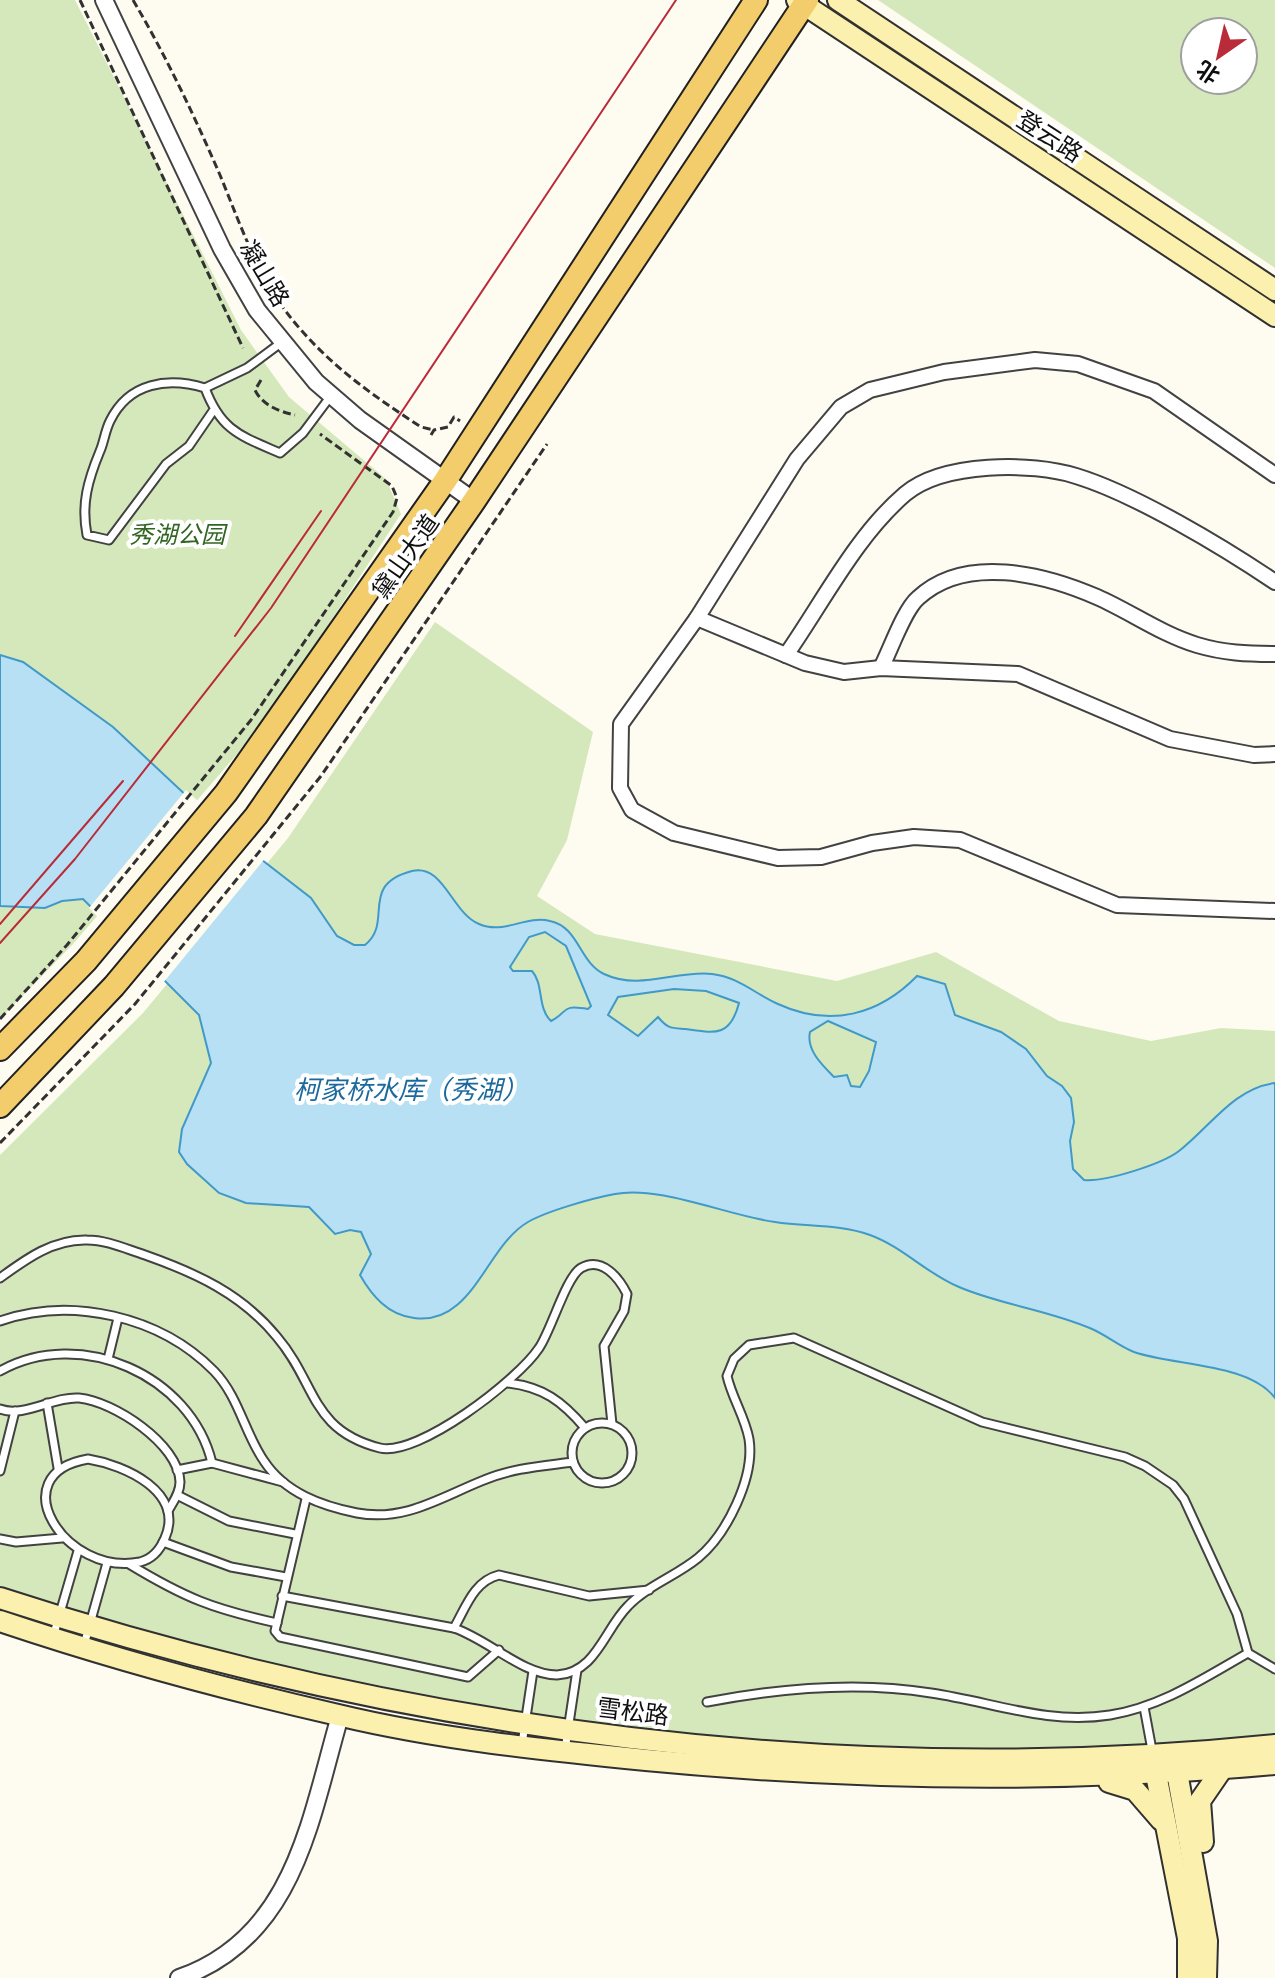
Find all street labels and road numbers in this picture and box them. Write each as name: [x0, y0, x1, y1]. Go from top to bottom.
street label: 登云路: [1011, 103, 1089, 169]
street label: 凝山路: [233, 234, 297, 312]
street label: 黛山大道: [364, 508, 446, 604]
street label: 雪松路: [595, 1691, 671, 1731]

